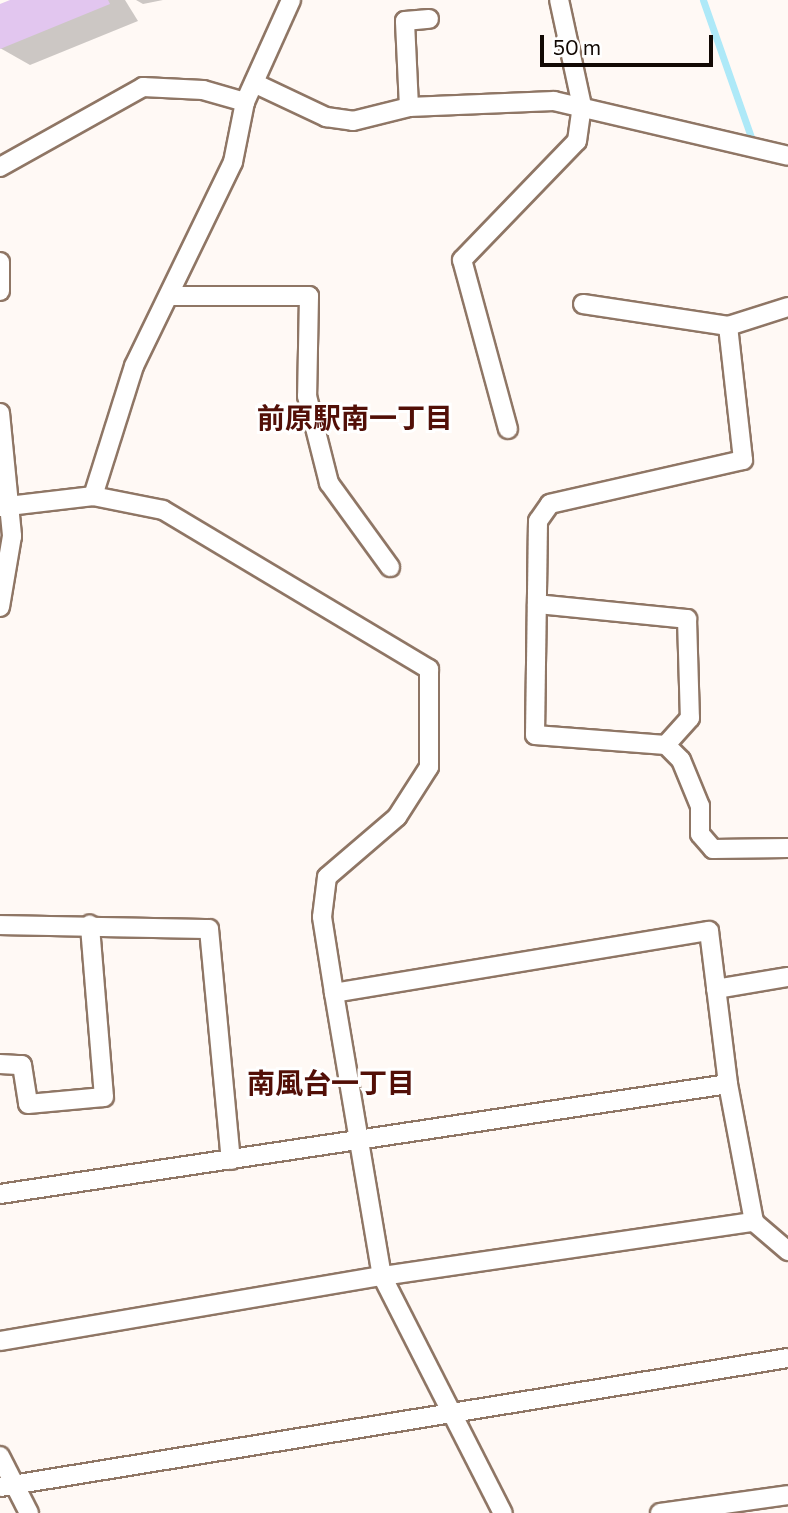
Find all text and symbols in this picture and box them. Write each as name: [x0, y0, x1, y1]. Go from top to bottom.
scale bar: [543, 21, 716, 65]
text: 50 m: [553, 34, 601, 59]
district label: 前原駅南一丁目: [257, 400, 453, 434]
district label: 南風台一丁目: [247, 1065, 415, 1099]

